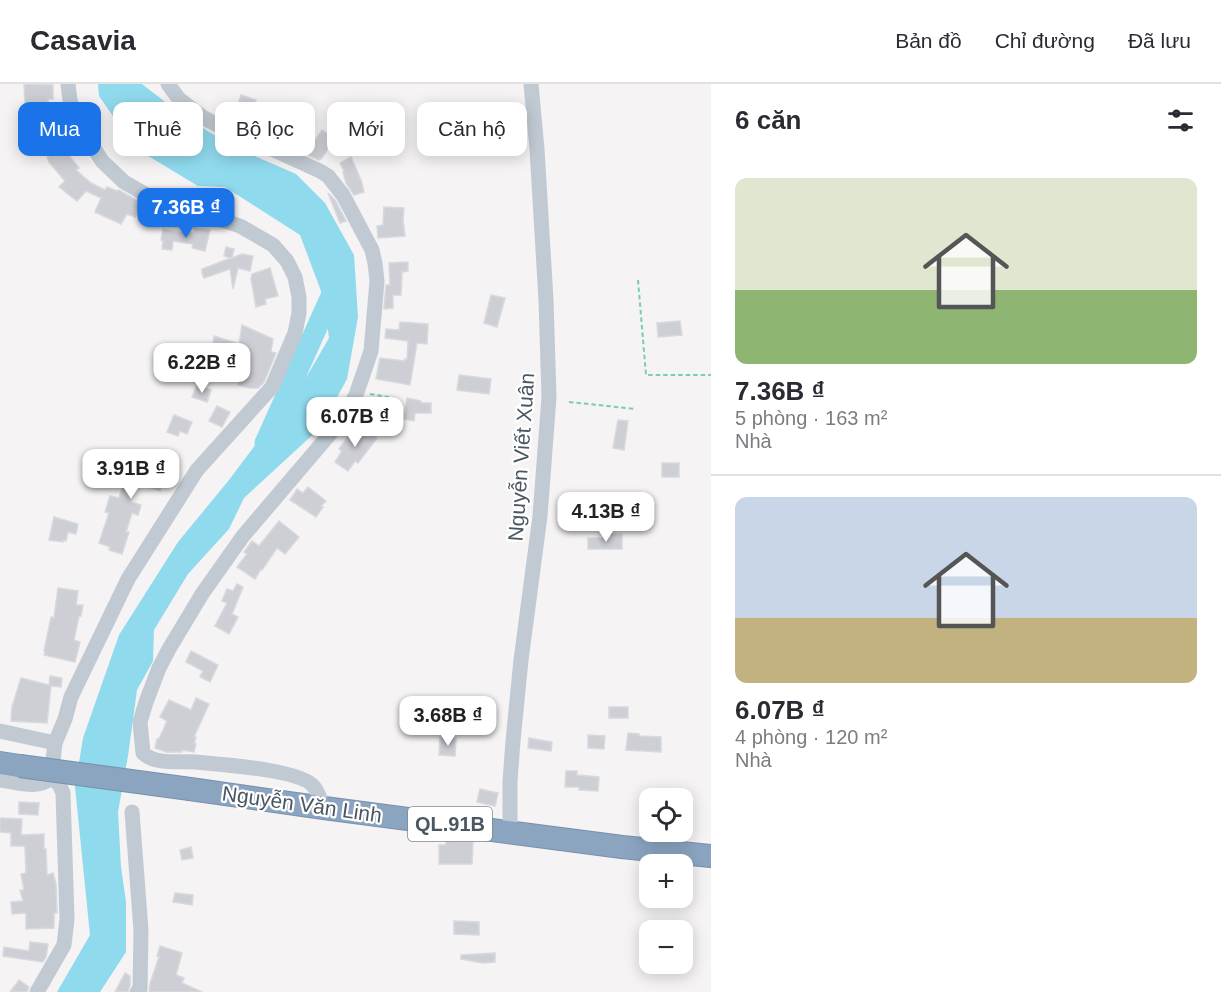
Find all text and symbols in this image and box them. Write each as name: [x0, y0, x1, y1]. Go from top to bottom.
text: Casavia: [30, 25, 136, 56]
text: Bản đồ: [895, 29, 962, 52]
text: Chỉ đường: [995, 29, 1095, 52]
text: Đã lưu: [1128, 29, 1191, 52]
chip: Mua: [18, 102, 101, 156]
chip: Thuê: [113, 102, 203, 156]
chip: Bộ lọc: [215, 102, 315, 156]
chip: Mới: [327, 102, 405, 156]
chip: Căn hộ: [417, 102, 527, 156]
icon: filters: [1164, 104, 1197, 137]
text: 6 căn: [735, 105, 802, 135]
pin: 7.36B ₫: [131, 188, 241, 239]
text: 7.36B ₫: [151, 196, 221, 218]
icon: home: [912, 217, 1020, 325]
pin: 6.22B ₫: [147, 343, 257, 394]
text: 6.22B ₫: [167, 351, 237, 373]
street label: Nguyễn Viết Xuân: [504, 372, 538, 542]
text: 7.36B ₫: [735, 376, 825, 406]
pin: 6.07B ₫: [300, 397, 410, 448]
text: 6.07B ₫: [320, 405, 390, 427]
text: 5 phòng · 163 m²: [735, 407, 887, 429]
text: Nhà: [735, 430, 772, 452]
pin: 3.91B ₫: [76, 449, 186, 500]
text: 3.91B ₫: [96, 457, 166, 479]
pin: 4.13B ₫: [551, 492, 661, 543]
text: 4.13B ₫: [571, 500, 641, 522]
icon: home: [912, 536, 1020, 644]
text: 6.07B ₫: [735, 695, 825, 725]
pin: 3.68B ₫: [393, 696, 503, 747]
text: 3.68B ₫: [413, 704, 483, 726]
text: 4 phòng · 120 m²: [735, 726, 887, 748]
text: Nhà: [735, 749, 772, 771]
street label: Nguyễn Văn Linh: [221, 781, 383, 827]
map controls: [639, 788, 693, 974]
button: locate: [639, 788, 693, 842]
road number: QL.91B: [408, 807, 492, 841]
button: +: [639, 854, 693, 908]
button: −: [639, 920, 693, 974]

